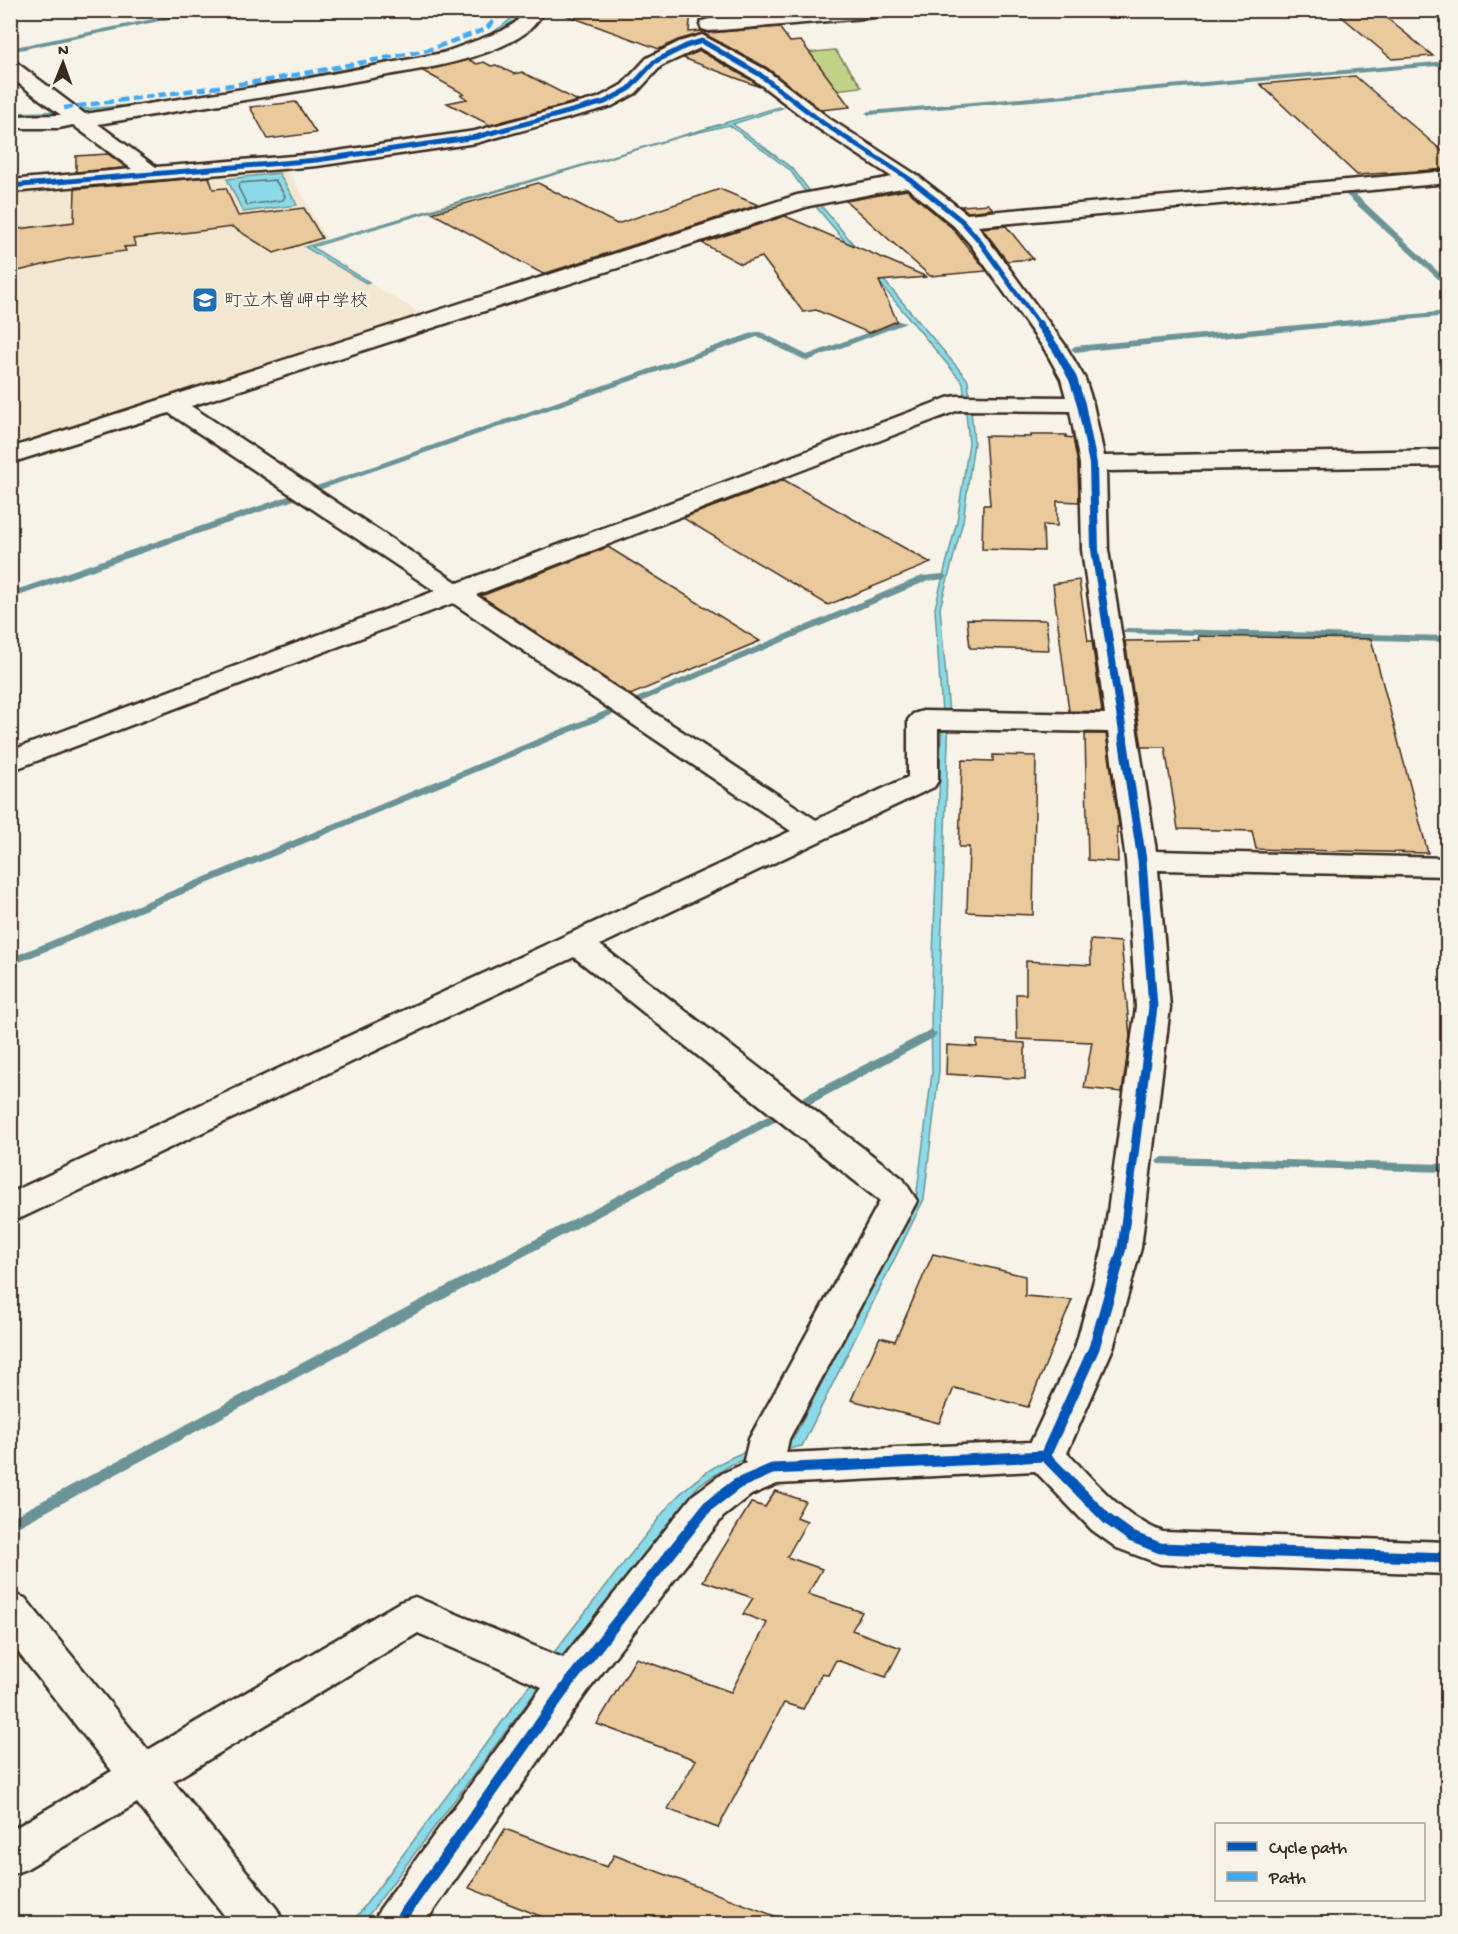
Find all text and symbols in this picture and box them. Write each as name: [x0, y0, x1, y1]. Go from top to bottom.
north arrow: [33, 33, 93, 93]
text: N: [58, 42, 69, 61]
school or university icon: 町立木曽岬中学校: [190, 285, 220, 315]
place label: 町立木曽岬中学校: [224, 291, 368, 313]
legend: [1215, 1823, 1425, 1901]
text: Cycle path: [1269, 1839, 1347, 1860]
text: Path: [1268, 1869, 1306, 1890]

